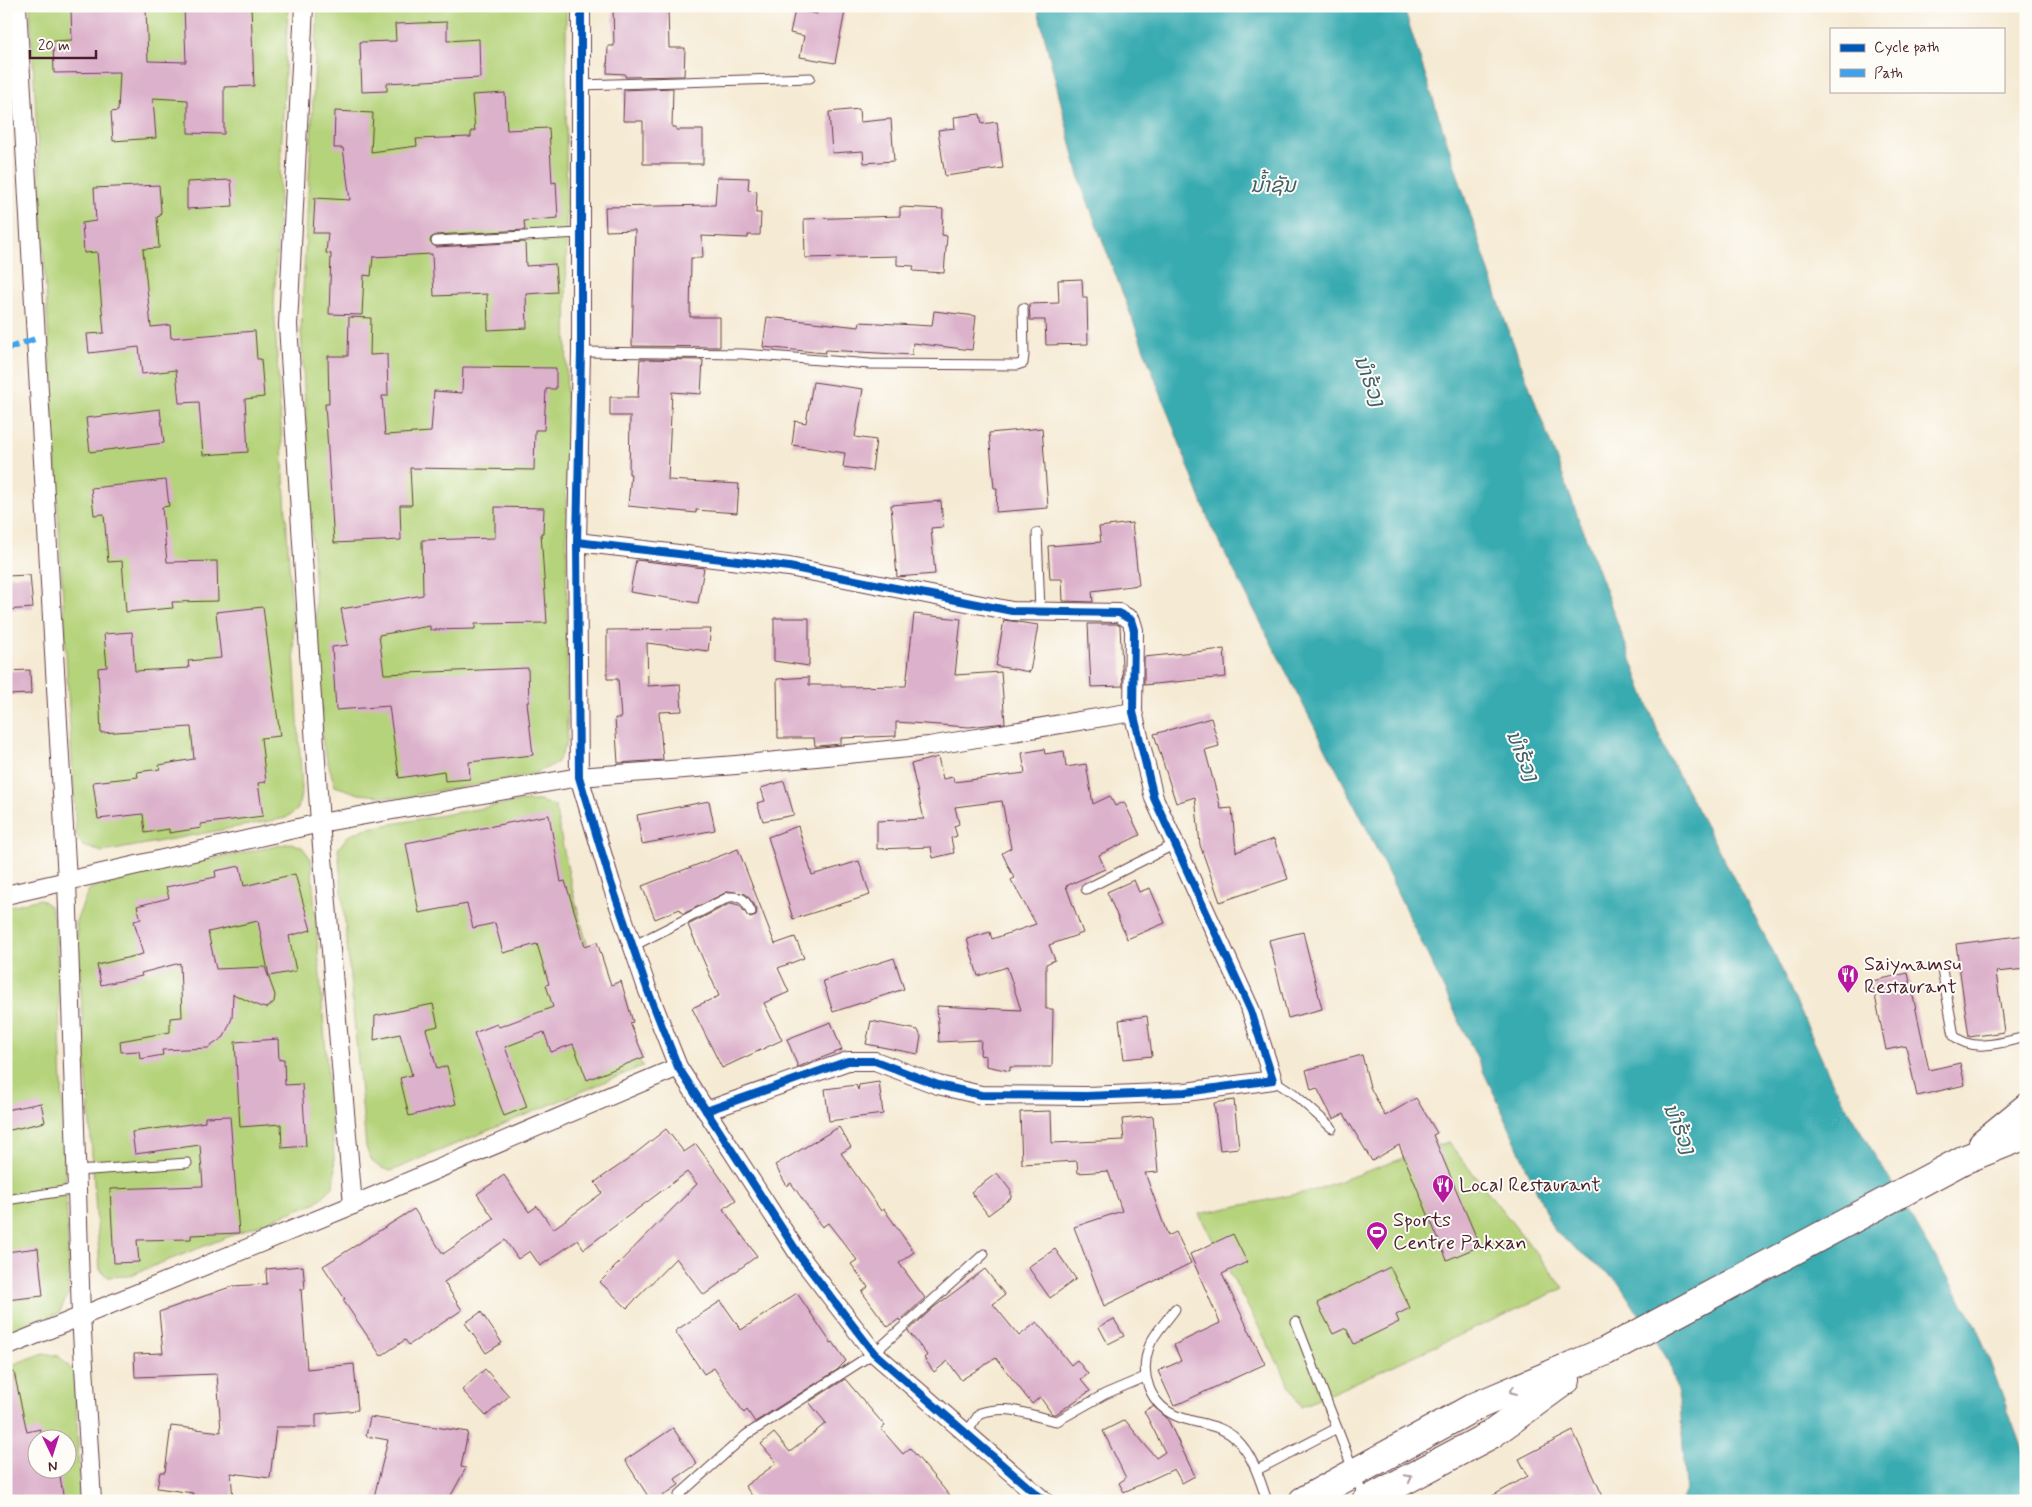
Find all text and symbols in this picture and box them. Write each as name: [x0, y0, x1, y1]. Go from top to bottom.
scale bar: [30, 28, 96, 60]
legend: [1830, 28, 2004, 92]
text: 20 m: [38, 36, 70, 56]
text: Cycle path: [1874, 38, 1939, 58]
text: Path: [1874, 64, 1903, 84]
water label: ນ້ຳຊັນ: [1250, 169, 1298, 200]
water label: ນຳ້ຮວງ: [1346, 351, 1392, 412]
water label: ນຳ້ຮວງ: [1499, 726, 1546, 787]
place label: Saiynamsu Restaurant: [1864, 951, 1961, 1001]
restaurant icon: Saiynamsu Restaurant: [1836, 963, 1860, 994]
water label: ນຳ້ຮວງ: [1656, 1099, 1703, 1160]
place label: Local Restaurant: [1459, 1172, 1601, 1199]
restaurant icon: Local Restaurant: [1431, 1173, 1455, 1204]
place label: Sports Centre Pakxan: [1393, 1207, 1527, 1257]
sports icon: Sports Centre Pakxan: [1365, 1220, 1389, 1251]
one-way arrow: [1509, 1385, 1518, 1395]
north arrow: [28, 1430, 78, 1480]
text: N: [48, 1457, 58, 1475]
one-way arrow: [1403, 1474, 1412, 1484]

